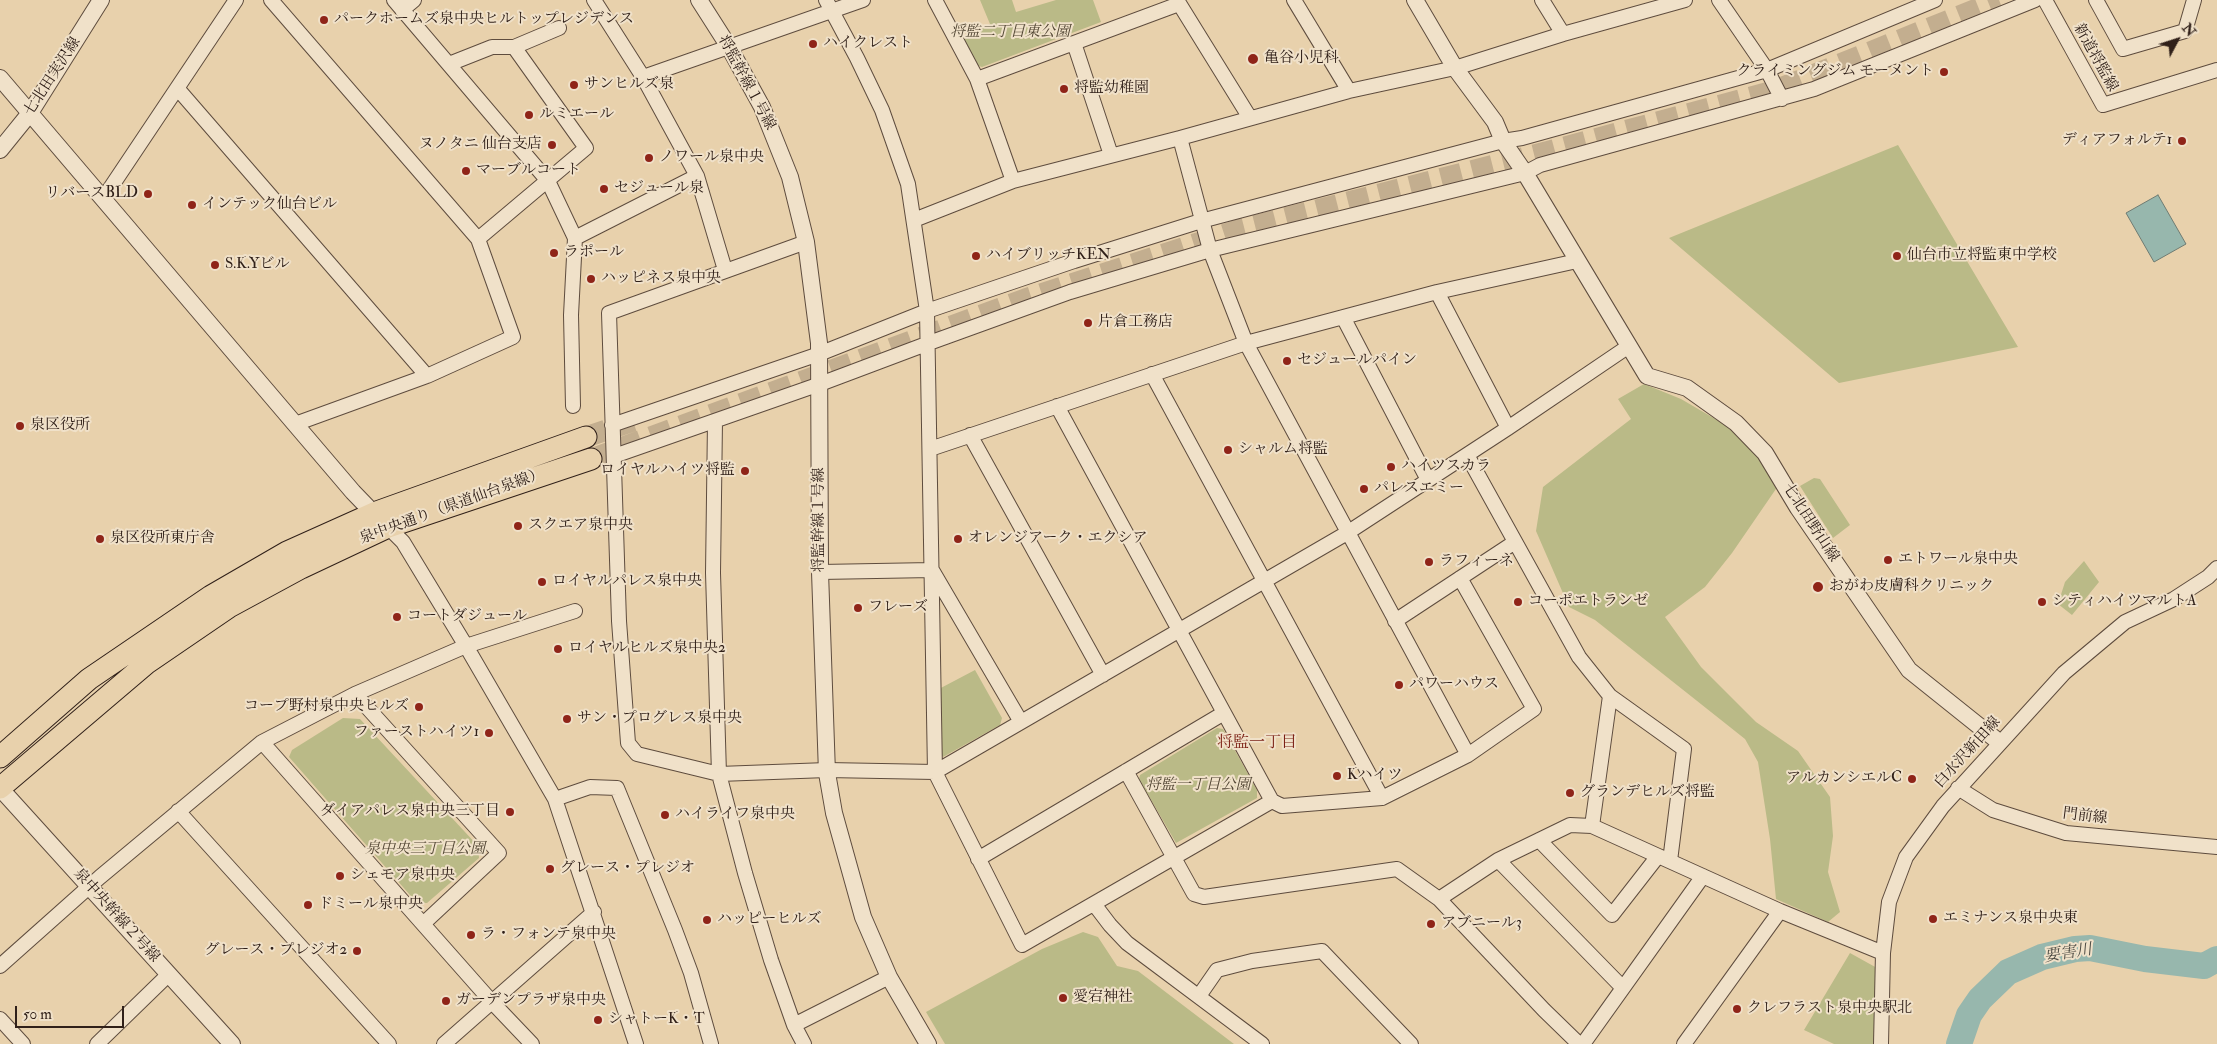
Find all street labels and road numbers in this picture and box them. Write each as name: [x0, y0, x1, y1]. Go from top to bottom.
street label: 新道将監線: [2069, 21, 2121, 95]
street label: 将監幹線１号線: [713, 32, 779, 134]
street label: 七北田実沢線: [21, 34, 85, 120]
street label: 泉中央通り（県道仙台泉線）: [357, 465, 547, 549]
street label: 将監幹線１号線: [811, 468, 829, 572]
street label: 七北田野山線: [1778, 480, 1842, 566]
street label: 白水沢新田線: [1931, 714, 2005, 792]
street label: 門前線: [2062, 805, 2108, 829]
street label: 泉中央幹線２号線: [69, 865, 163, 967]

